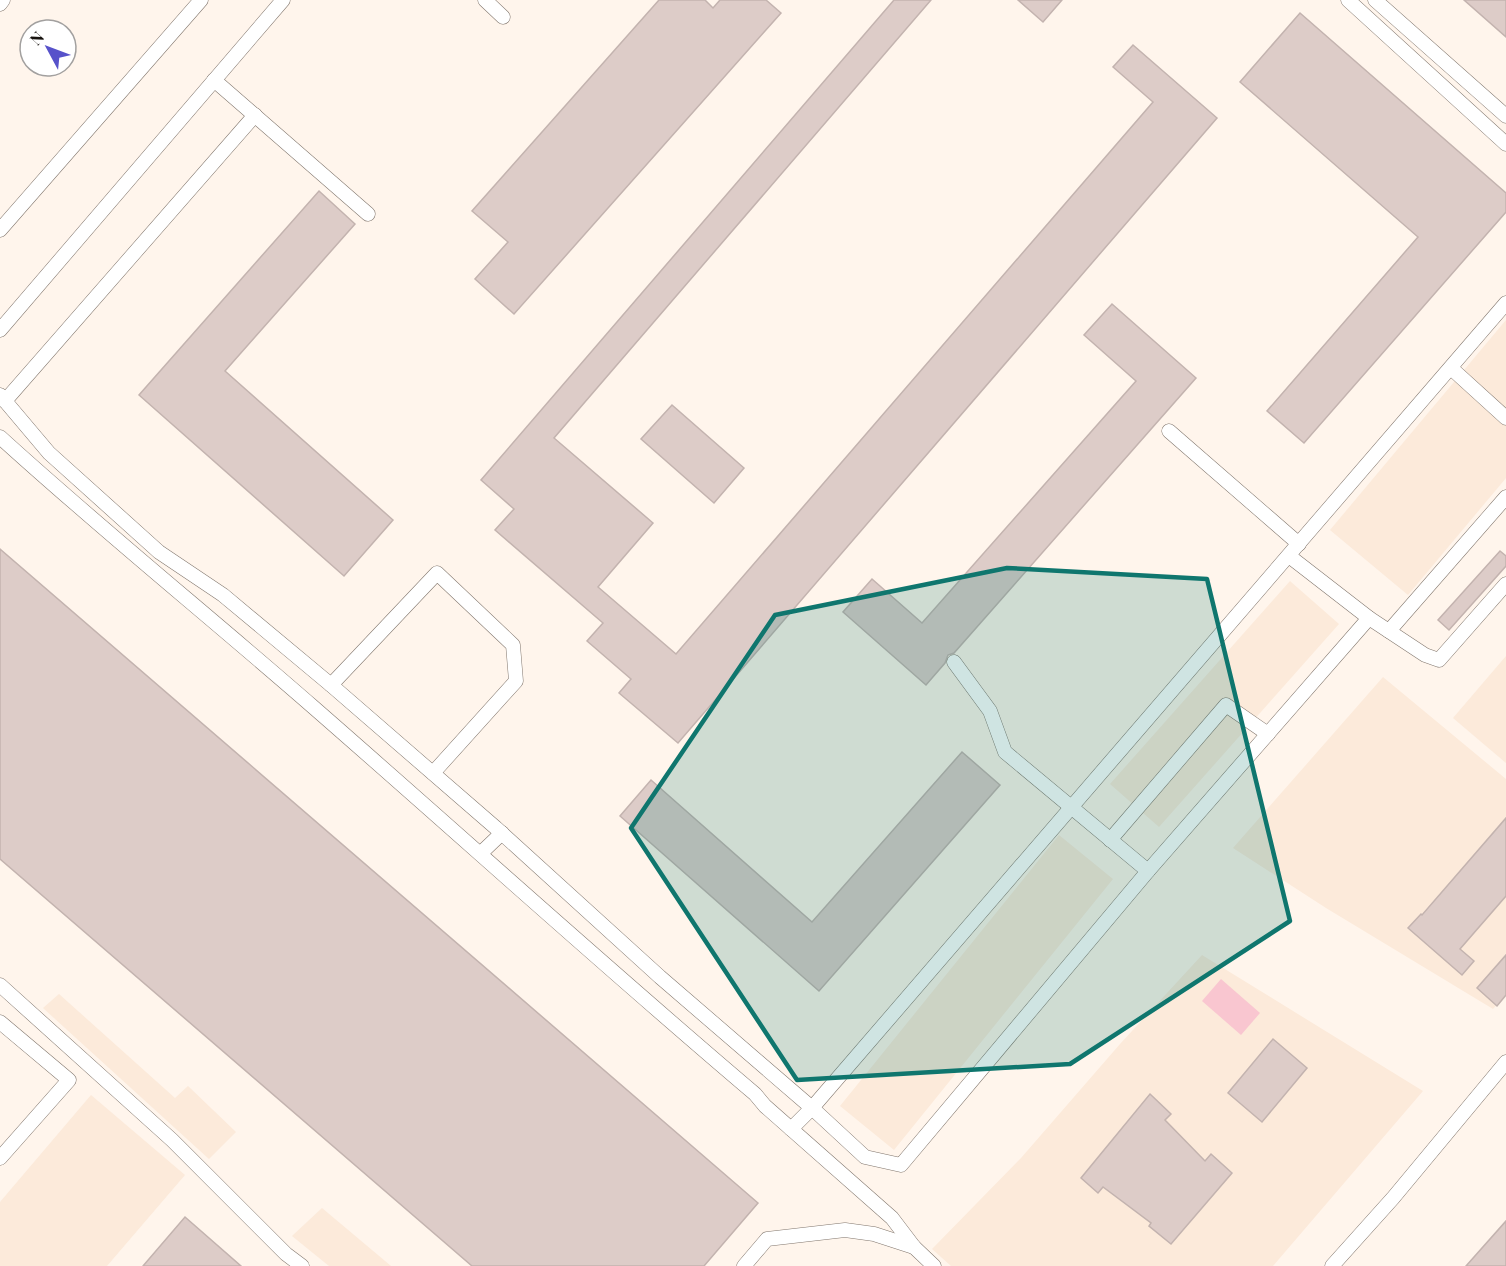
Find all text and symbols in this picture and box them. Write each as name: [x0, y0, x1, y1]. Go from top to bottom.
north arrow: [18, 18, 78, 78]
text: N: [25, 26, 48, 49]

